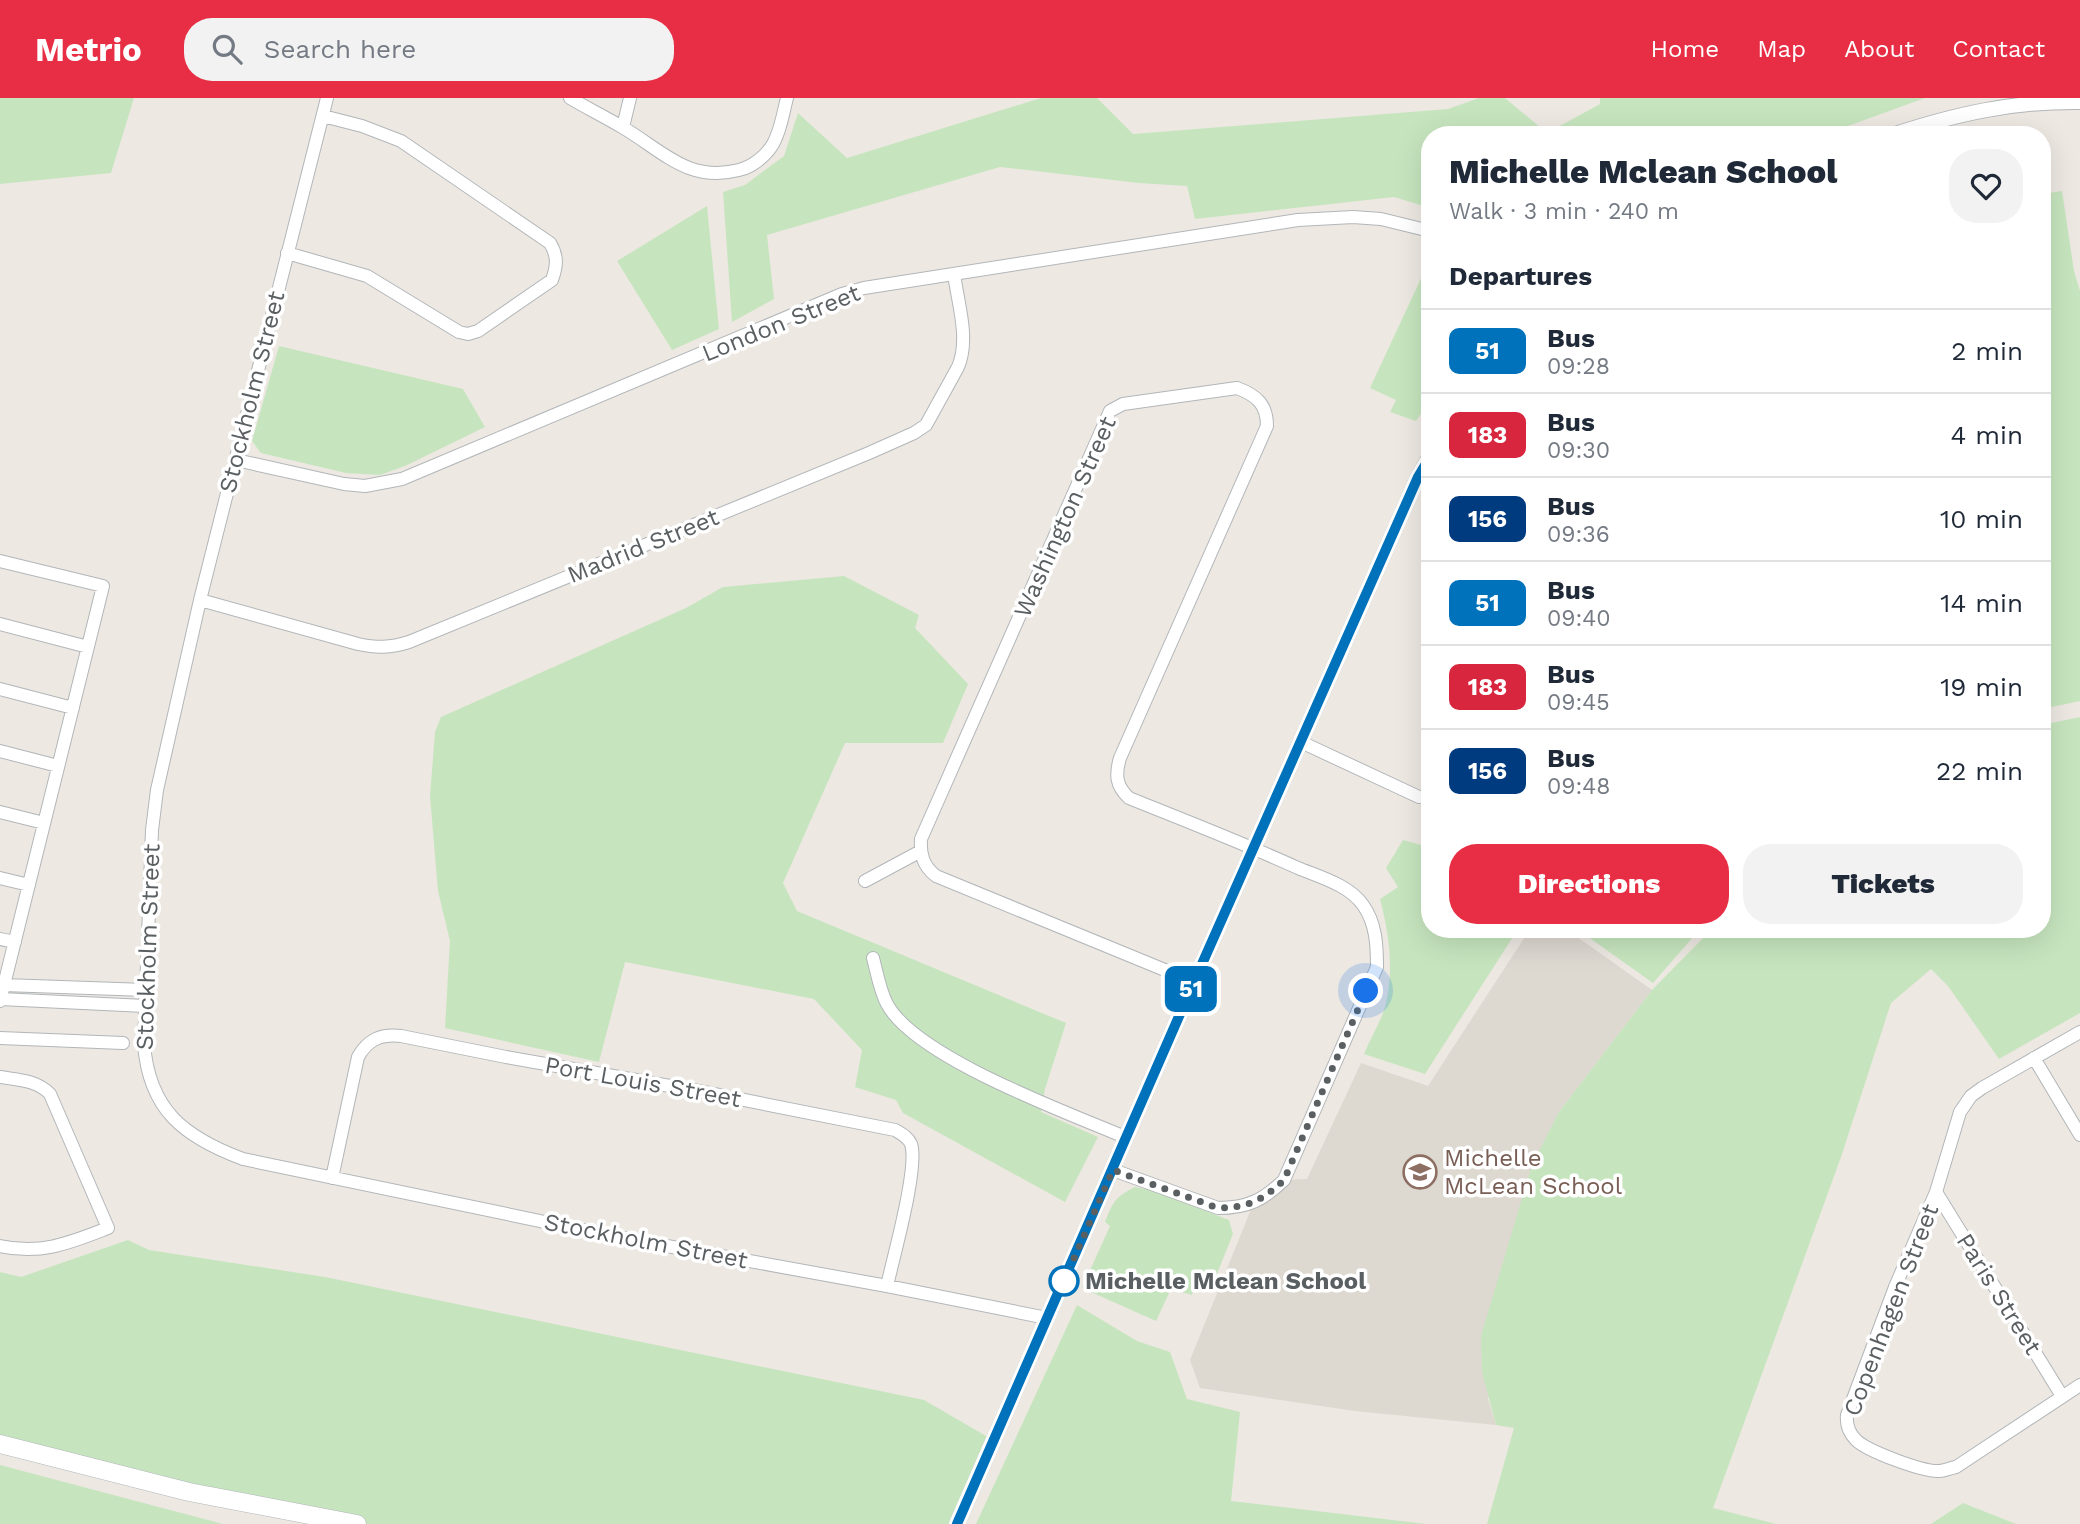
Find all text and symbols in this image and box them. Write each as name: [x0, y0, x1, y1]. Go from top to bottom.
search box: [184, 18, 674, 81]
text: Metrio: [35, 30, 142, 69]
icon: search: [208, 30, 246, 68]
text: Search here: [264, 34, 416, 64]
text: Home: [1651, 35, 1719, 63]
text: Map: [1757, 35, 1806, 63]
text: About: [1844, 35, 1914, 63]
text: Contact: [1952, 35, 2045, 63]
button: heart: [1949, 149, 2023, 223]
text: Michelle Mclean School: [1449, 152, 1837, 191]
text: Walk · 3 min · 240 m: [1449, 198, 1679, 225]
text: Departures: [1449, 261, 1592, 291]
street label: London Street: [698, 279, 864, 367]
street label: Stockholm Street: [213, 288, 291, 496]
text: Bus: [1547, 323, 1595, 353]
text: 2 min: [1951, 336, 2023, 366]
text: 51: [1475, 337, 1500, 365]
text: 09:28: [1547, 353, 1610, 380]
text: Bus: [1547, 407, 1595, 437]
street label: Washington Street: [1008, 412, 1122, 622]
text: 4 min: [1950, 420, 2023, 450]
text: 183: [1468, 421, 1507, 449]
text: 09:30: [1547, 437, 1610, 464]
text: Bus: [1547, 491, 1595, 521]
street label: Madrid Street: [563, 503, 723, 589]
text: 10 min: [1940, 504, 2023, 534]
text: 156: [1468, 505, 1507, 533]
text: 09:36: [1547, 521, 1610, 548]
text: Bus: [1547, 575, 1595, 605]
text: 14 min: [1940, 588, 2023, 618]
text: 51: [1475, 589, 1500, 617]
text: 09:40: [1547, 605, 1611, 632]
text: Bus: [1547, 659, 1595, 689]
text: 19 min: [1940, 672, 2023, 702]
text: 183: [1468, 673, 1507, 701]
text: 09:45: [1547, 689, 1610, 716]
text: Bus: [1547, 743, 1595, 773]
text: 22 min: [1936, 756, 2023, 786]
text: 156: [1468, 757, 1507, 785]
text: 09:48: [1547, 773, 1611, 800]
street label: Stockholm Street: [130, 843, 166, 1051]
button: Directions: [1449, 844, 1729, 924]
button: Tickets: [1743, 844, 2023, 924]
line badge: 51: [1160, 966, 1222, 1012]
your location: [1348, 973, 1383, 1008]
text: 51: [1179, 975, 1203, 1003]
street label: Port Louis Street: [543, 1051, 743, 1113]
place label: Michelle McLean School: [1444, 1144, 1623, 1200]
school or university icon: Michelle McLean School: [1401, 1153, 1439, 1191]
street label: Copenhagen Street: [1838, 1200, 1944, 1420]
street label: Stockholm Street: [542, 1208, 750, 1274]
street label: Paris Street: [1951, 1228, 2047, 1360]
marker: Michelle Mclean School: [1049, 1266, 1079, 1296]
place label: Michelle Mclean School: [1085, 1267, 1366, 1295]

